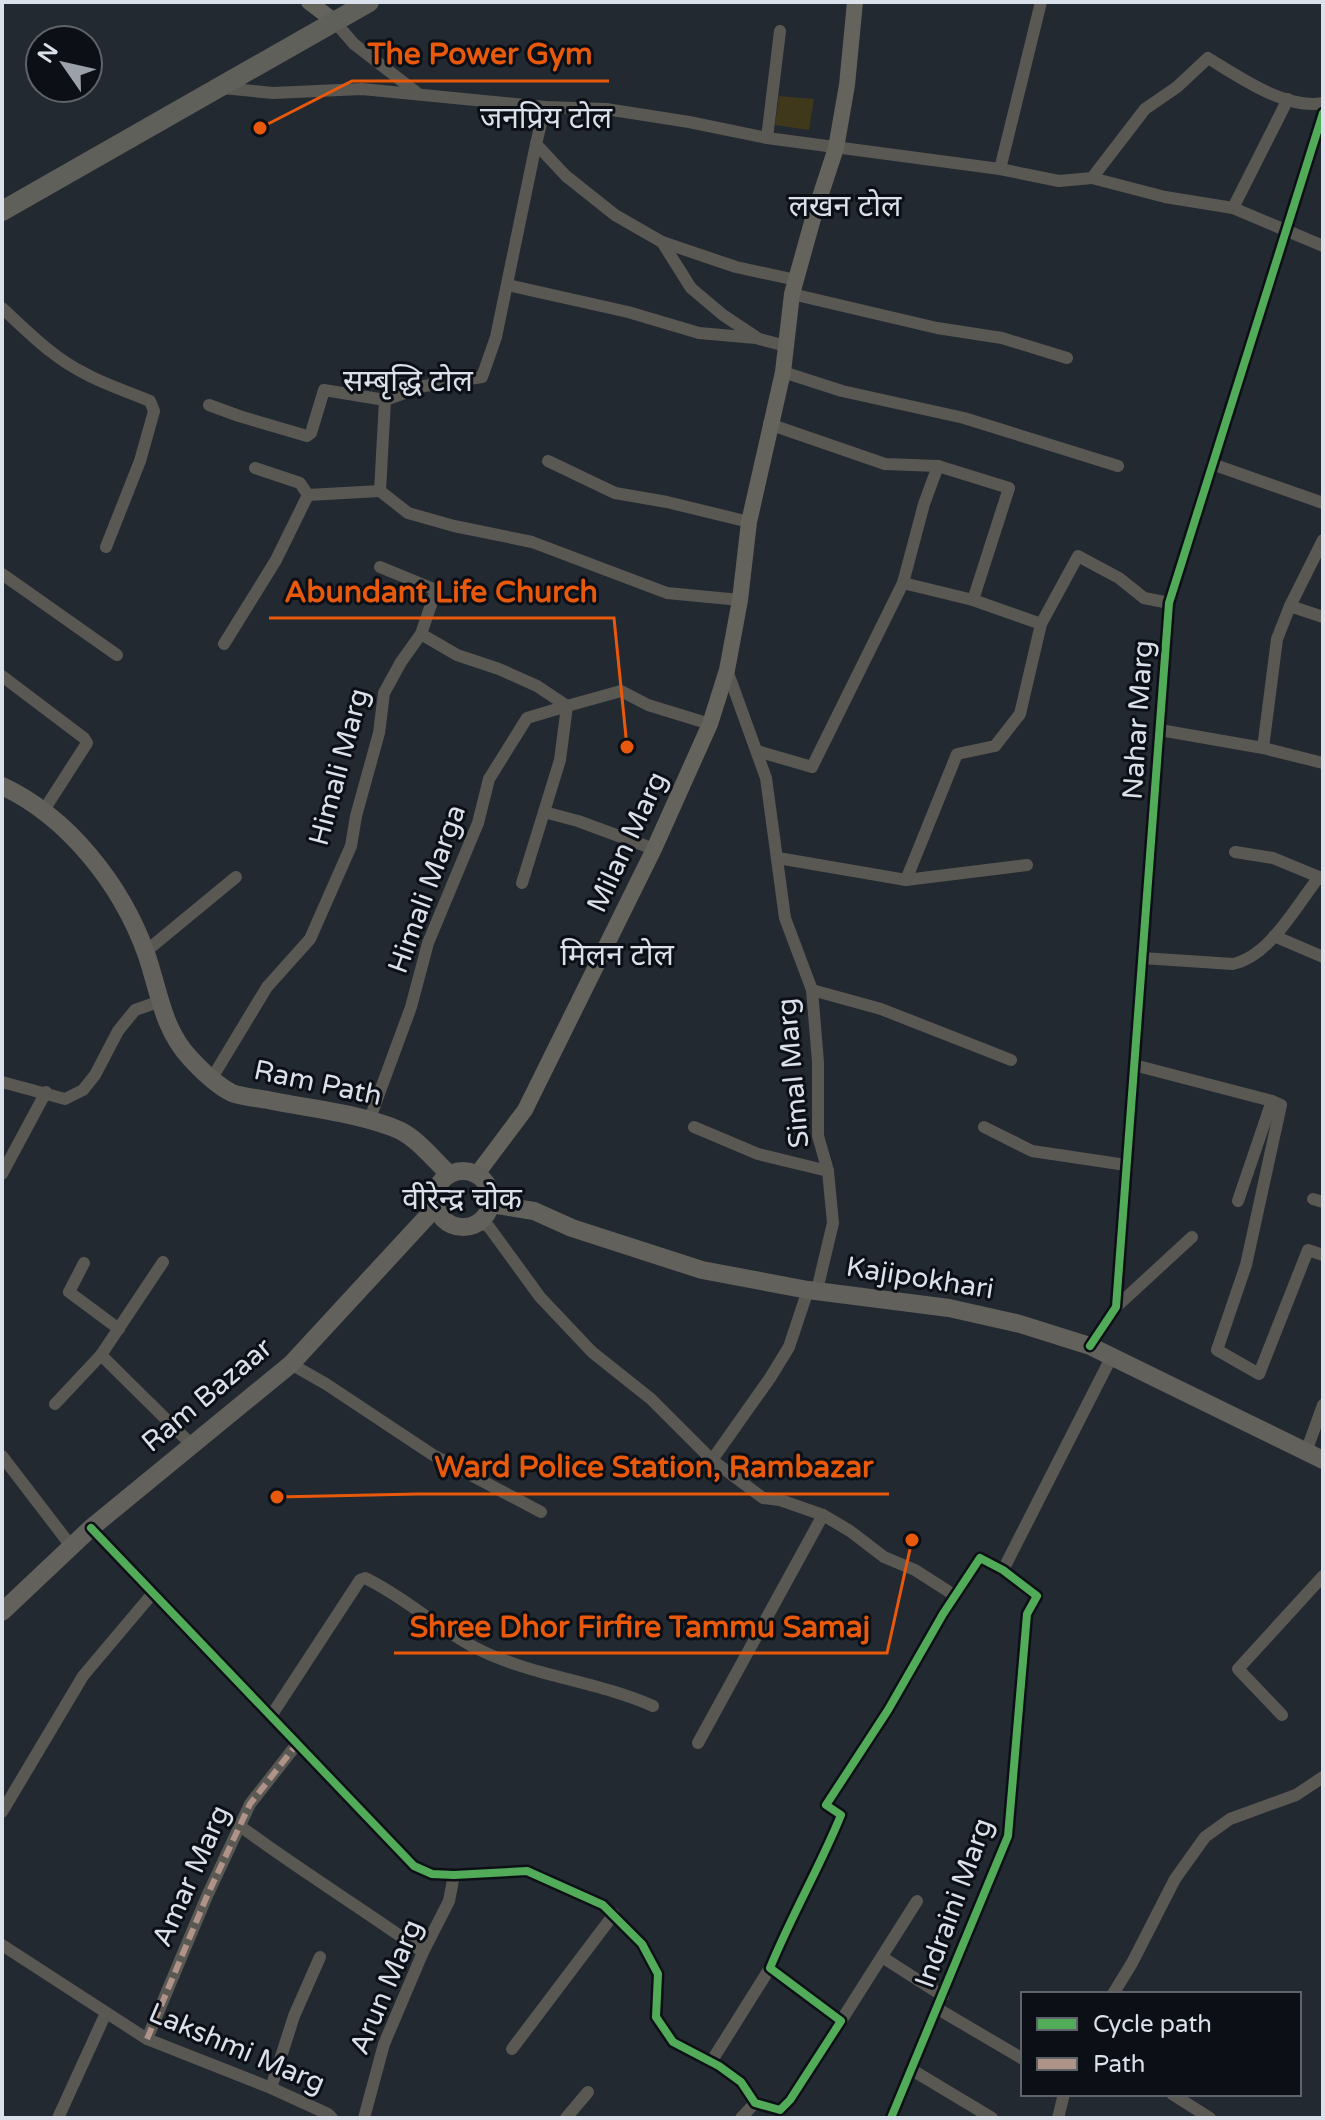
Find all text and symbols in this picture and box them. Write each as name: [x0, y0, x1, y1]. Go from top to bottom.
north arrow: [24, 24, 104, 104]
callout: The Power Gym: [352, 27, 609, 81]
text: The Power Gym: [366, 36, 593, 73]
text: N: [33, 39, 64, 68]
district label: जनप्रिय टोल: [480, 100, 613, 137]
district label: लखन टोल: [789, 188, 902, 225]
district label: सम्बृद्धि टोल: [343, 363, 474, 400]
callout: Abundant Life Church: [269, 564, 614, 618]
text: Abundant Life Church: [284, 574, 598, 611]
street label: Nahar Marg: [1115, 639, 1161, 801]
street label: Himali Marg: [302, 685, 376, 849]
street label: Milan Marg: [580, 766, 674, 918]
street label: Himali Marga: [381, 800, 473, 978]
district label: मिलन टोल: [560, 937, 675, 974]
street label: Simal Marg: [770, 997, 816, 1149]
street label: Ram Path: [251, 1053, 385, 1113]
district label: वीरेन्द्र चोक: [402, 1181, 523, 1218]
street label: Kajipokhari: [844, 1250, 996, 1306]
street label: Ram Bazaar: [135, 1330, 279, 1459]
callout: Ward Police Station, Rambazar: [418, 1440, 889, 1494]
text: Ward Police Station, Rambazar: [435, 1449, 874, 1486]
callout: Shree Dhor Firfire Tammu Samaj: [394, 1599, 887, 1653]
text: Shree Dhor Firfire Tammu Samaj: [410, 1609, 870, 1646]
street label: Amar Marg: [145, 1800, 237, 1952]
street label: Indraini Marg: [908, 1814, 1000, 1992]
street label: Arun Marg: [342, 1914, 430, 2060]
legend: [1021, 1992, 1301, 2096]
street label: Lakshmi Marg: [144, 1996, 330, 2100]
text: Cycle path: [1093, 2010, 1212, 2039]
text: Path: [1093, 2050, 1146, 2079]

